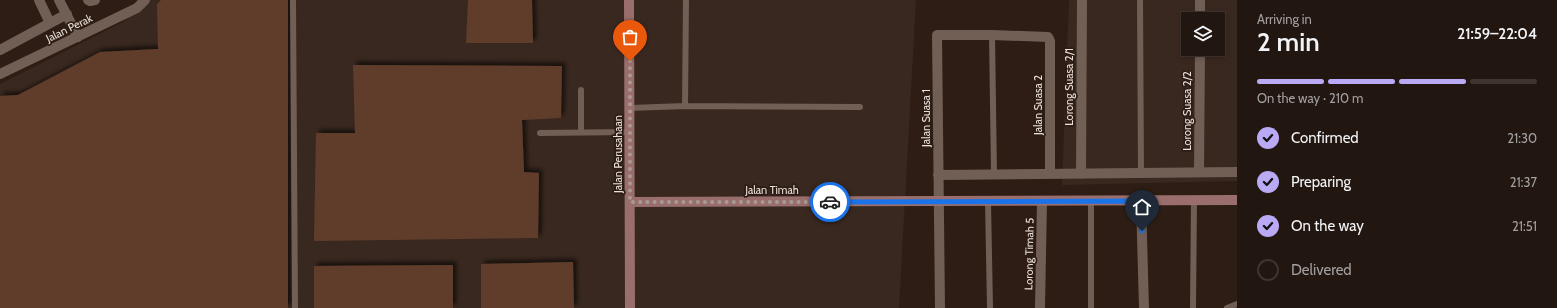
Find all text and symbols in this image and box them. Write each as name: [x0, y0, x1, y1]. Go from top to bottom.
street label: Jalan Perak: [43, 11, 95, 46]
text: Arriving in: [1257, 11, 1312, 27]
map controls: [1181, 12, 1225, 56]
button: layers: [1181, 12, 1225, 56]
pin: [613, 20, 647, 61]
text: 21:59–22:04: [1457, 25, 1537, 43]
icon: bag: [619, 26, 641, 48]
text: 2 min: [1257, 26, 1320, 58]
street label: Lorong Suasa 2/1: [1062, 48, 1076, 126]
street label: Lorong Suasa 2/2: [1180, 71, 1194, 151]
street label: Jalan Suasa 2: [1031, 75, 1045, 136]
street label: Jalan Suasa 1: [919, 89, 933, 148]
text: On the way · 210 m: [1257, 90, 1363, 106]
street label: Jalan Perusahaan: [611, 115, 625, 194]
icon: check: [1257, 127, 1279, 149]
text: Confirmed: [1291, 129, 1359, 147]
text: 21:30: [1507, 130, 1537, 146]
icon: check: [1257, 171, 1279, 193]
text: Preparing: [1291, 173, 1351, 191]
text: 21:37: [1510, 174, 1537, 190]
courier: [810, 182, 850, 222]
street label: Jalan Timah: [744, 183, 799, 197]
pin: [1125, 190, 1159, 231]
icon: car: [819, 191, 841, 213]
icon: home: [1131, 196, 1153, 218]
icon: check: [1257, 215, 1279, 237]
text: On the way: [1291, 217, 1364, 235]
street label: Lorong Timah 5: [1021, 218, 1037, 290]
text: 21:51: [1512, 218, 1537, 234]
text: Delivered: [1291, 261, 1352, 279]

